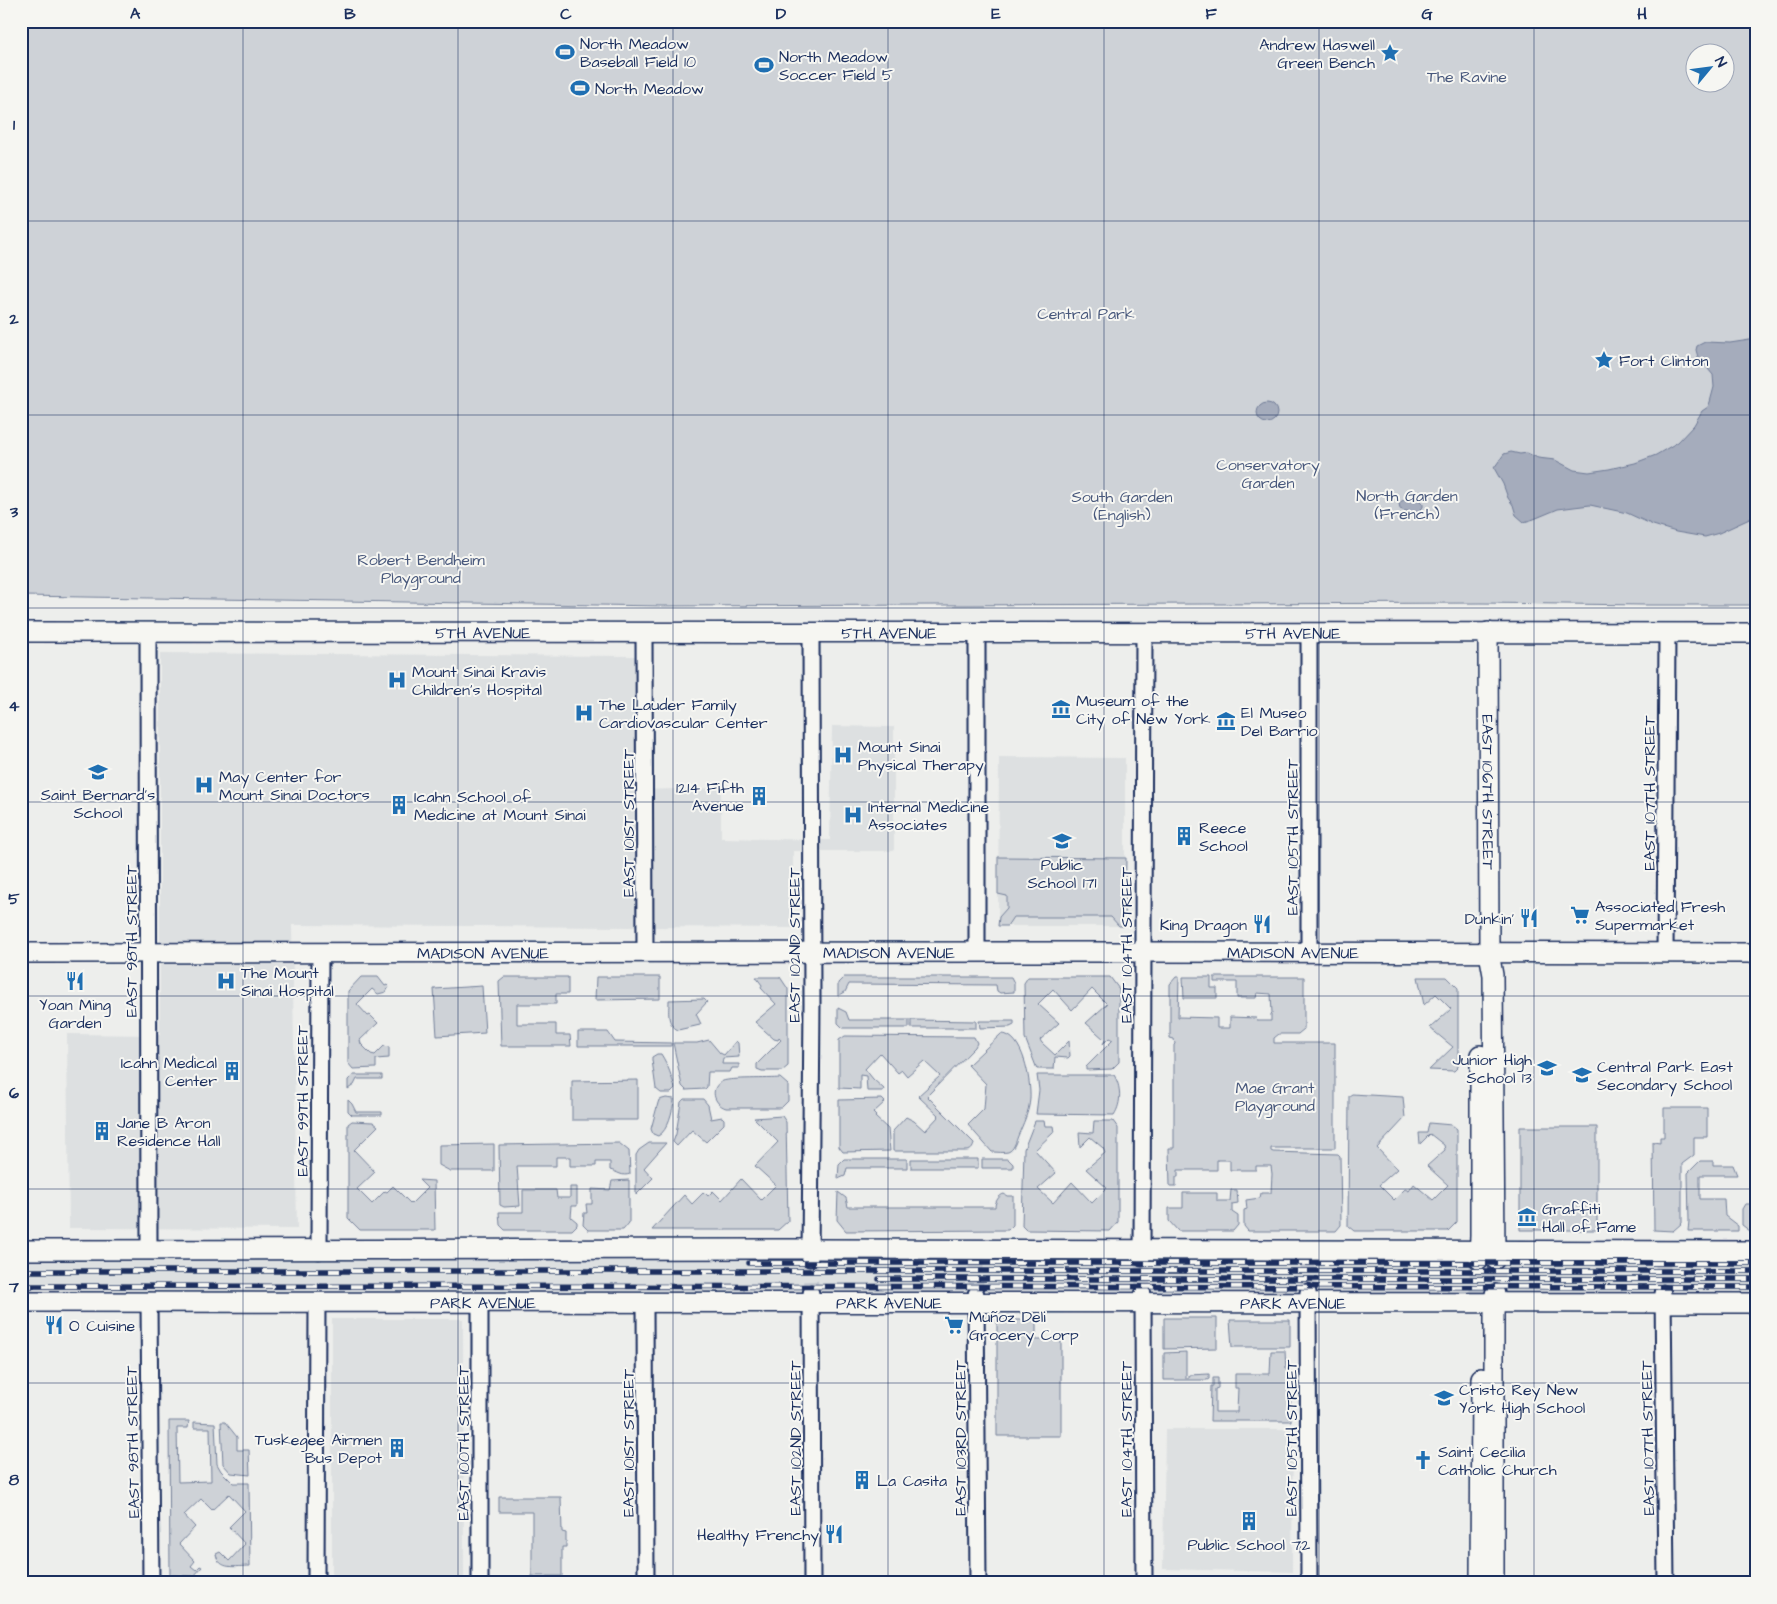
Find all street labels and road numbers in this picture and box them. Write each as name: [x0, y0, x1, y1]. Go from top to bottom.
street label: 5TH AVENUE: [435, 622, 531, 644]
street label: 5TH AVENUE: [841, 622, 937, 645]
street label: 5TH AVENUE: [1245, 623, 1341, 645]
street label: EAST 106TH STREET: [1476, 714, 1499, 870]
street label: EAST 107TH STREET: [1639, 715, 1661, 870]
street label: EAST 101ST STREET: [618, 749, 640, 897]
street label: EAST 105TH STREET: [1282, 759, 1304, 915]
street label: EAST 98TH STREET: [121, 865, 143, 1017]
street label: EAST 102ND STREET: [784, 867, 806, 1023]
street label: EAST 104TH STREET: [1116, 867, 1138, 1023]
street label: MADISON AVENUE: [823, 942, 956, 964]
street label: MADISON AVENUE: [1227, 942, 1360, 964]
street label: MADISON AVENUE: [417, 943, 550, 965]
street label: EAST 99TH STREET: [292, 1025, 314, 1177]
street label: PARK AVENUE: [430, 1292, 537, 1314]
street label: PARK AVENUE: [836, 1292, 943, 1315]
street label: PARK AVENUE: [1240, 1293, 1347, 1315]
street label: EAST 102ND STREET: [785, 1360, 807, 1516]
street label: EAST 103RD STREET: [950, 1360, 972, 1516]
street label: EAST 105TH STREET: [1281, 1360, 1303, 1516]
street label: EAST 107TH STREET: [1636, 1360, 1660, 1516]
street label: EAST 104TH STREET: [1116, 1361, 1138, 1517]
street label: EAST 100TH STREET: [453, 1365, 475, 1521]
street label: EAST 98TH STREET: [121, 1366, 145, 1518]
street label: EAST 101ST STREET: [618, 1369, 640, 1517]

